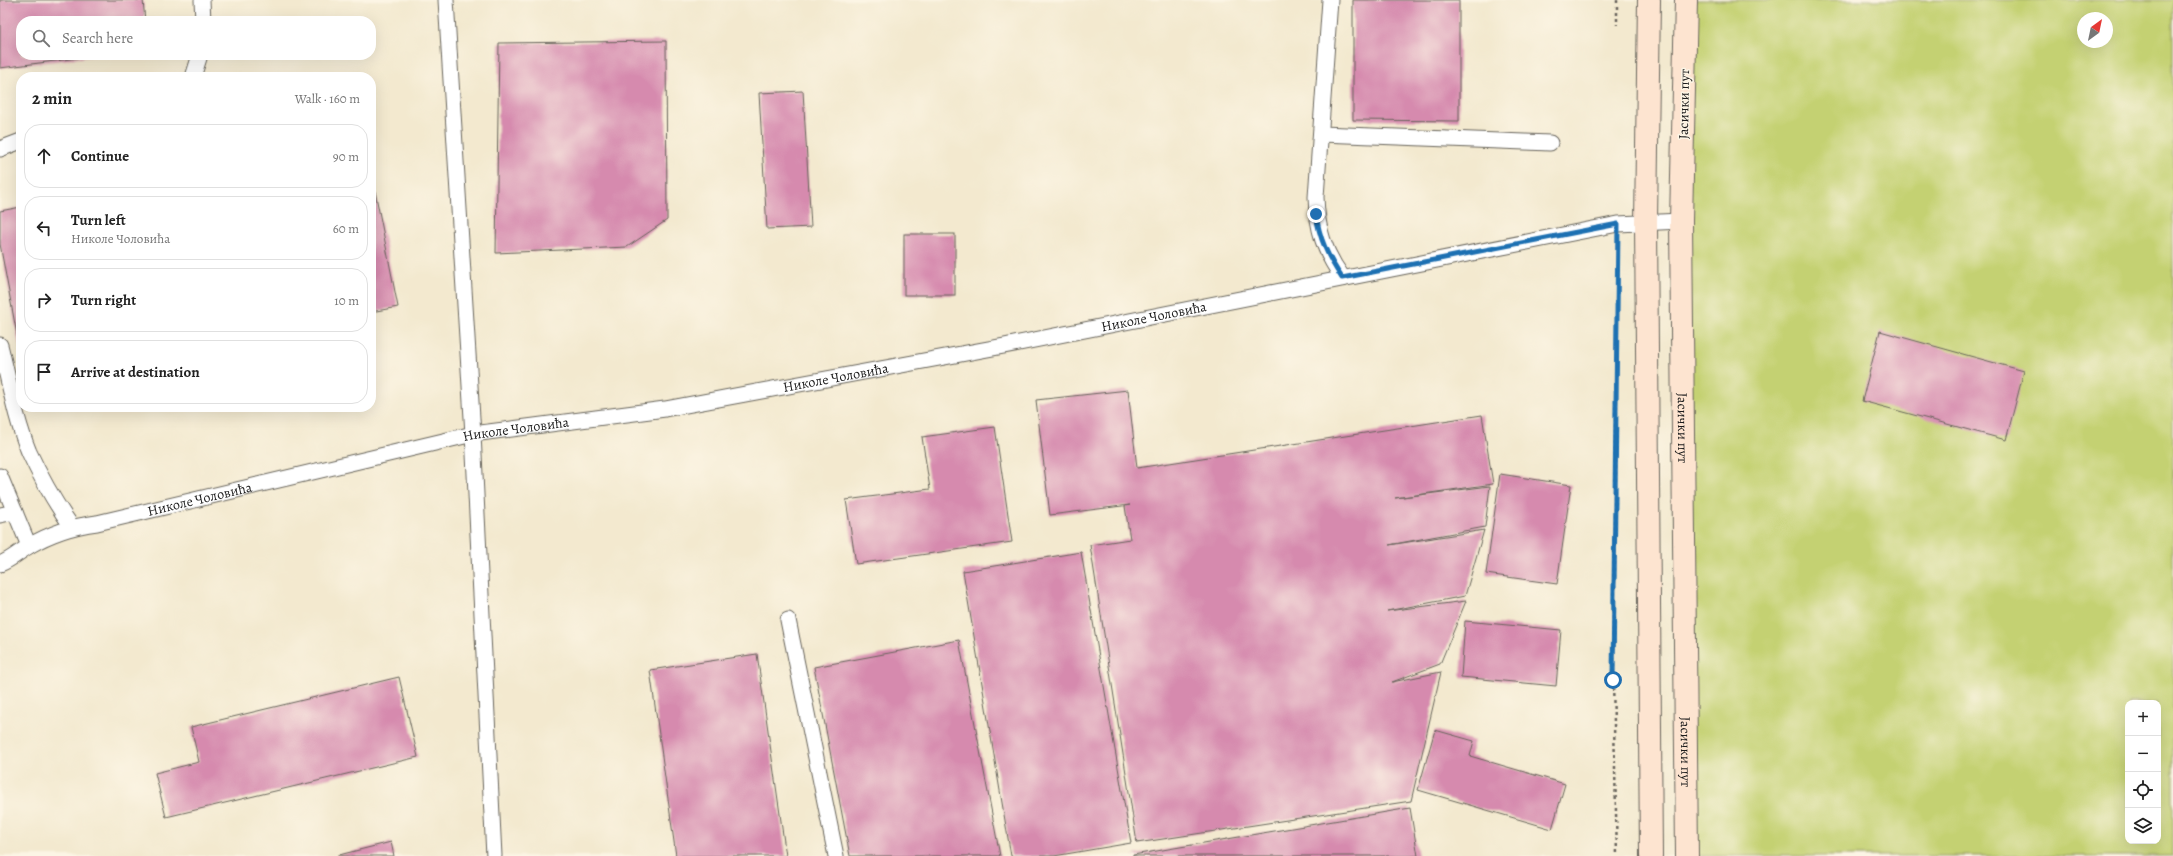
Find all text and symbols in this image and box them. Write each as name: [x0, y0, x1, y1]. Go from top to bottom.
north arrow: [2077, 12, 2113, 48]
search box: [16, 16, 376, 60]
icon: search: [30, 27, 52, 49]
text: Search here: [62, 28, 133, 48]
street label: Јасички пут: [1674, 69, 1694, 139]
text: 2 min: [32, 87, 72, 110]
text: Walk · 160 m: [295, 90, 360, 107]
icon: ahead: [33, 145, 55, 167]
text: Continue: [71, 146, 129, 166]
text: 90 m: [333, 148, 359, 165]
route end: [1307, 205, 1325, 223]
text: Turn left: [71, 210, 126, 230]
icon: left: [33, 217, 55, 239]
text: 60 m: [333, 220, 359, 237]
text: Николе Чоловића: [71, 230, 170, 247]
icon: right: [33, 289, 55, 311]
text: Turn right: [71, 290, 136, 310]
text: 10 m: [334, 292, 359, 309]
street label: Николе Чоловића: [1099, 296, 1209, 336]
street label: Николе Чоловића: [781, 358, 890, 396]
icon: arrive: [33, 361, 55, 383]
text: Arrive at destination: [71, 362, 200, 382]
street label: Јасички пут: [1673, 393, 1693, 463]
street label: Николе Чоловића: [461, 412, 571, 446]
street label: Николе Чоловића: [145, 477, 254, 520]
route start: [1604, 671, 1622, 689]
map controls: [2125, 700, 2161, 844]
button: +: [2125, 700, 2161, 736]
street label: Јасички пут: [1676, 717, 1696, 787]
button: −: [2125, 736, 2161, 772]
button: locate: [2125, 772, 2161, 808]
button: layers: [2125, 808, 2161, 844]

